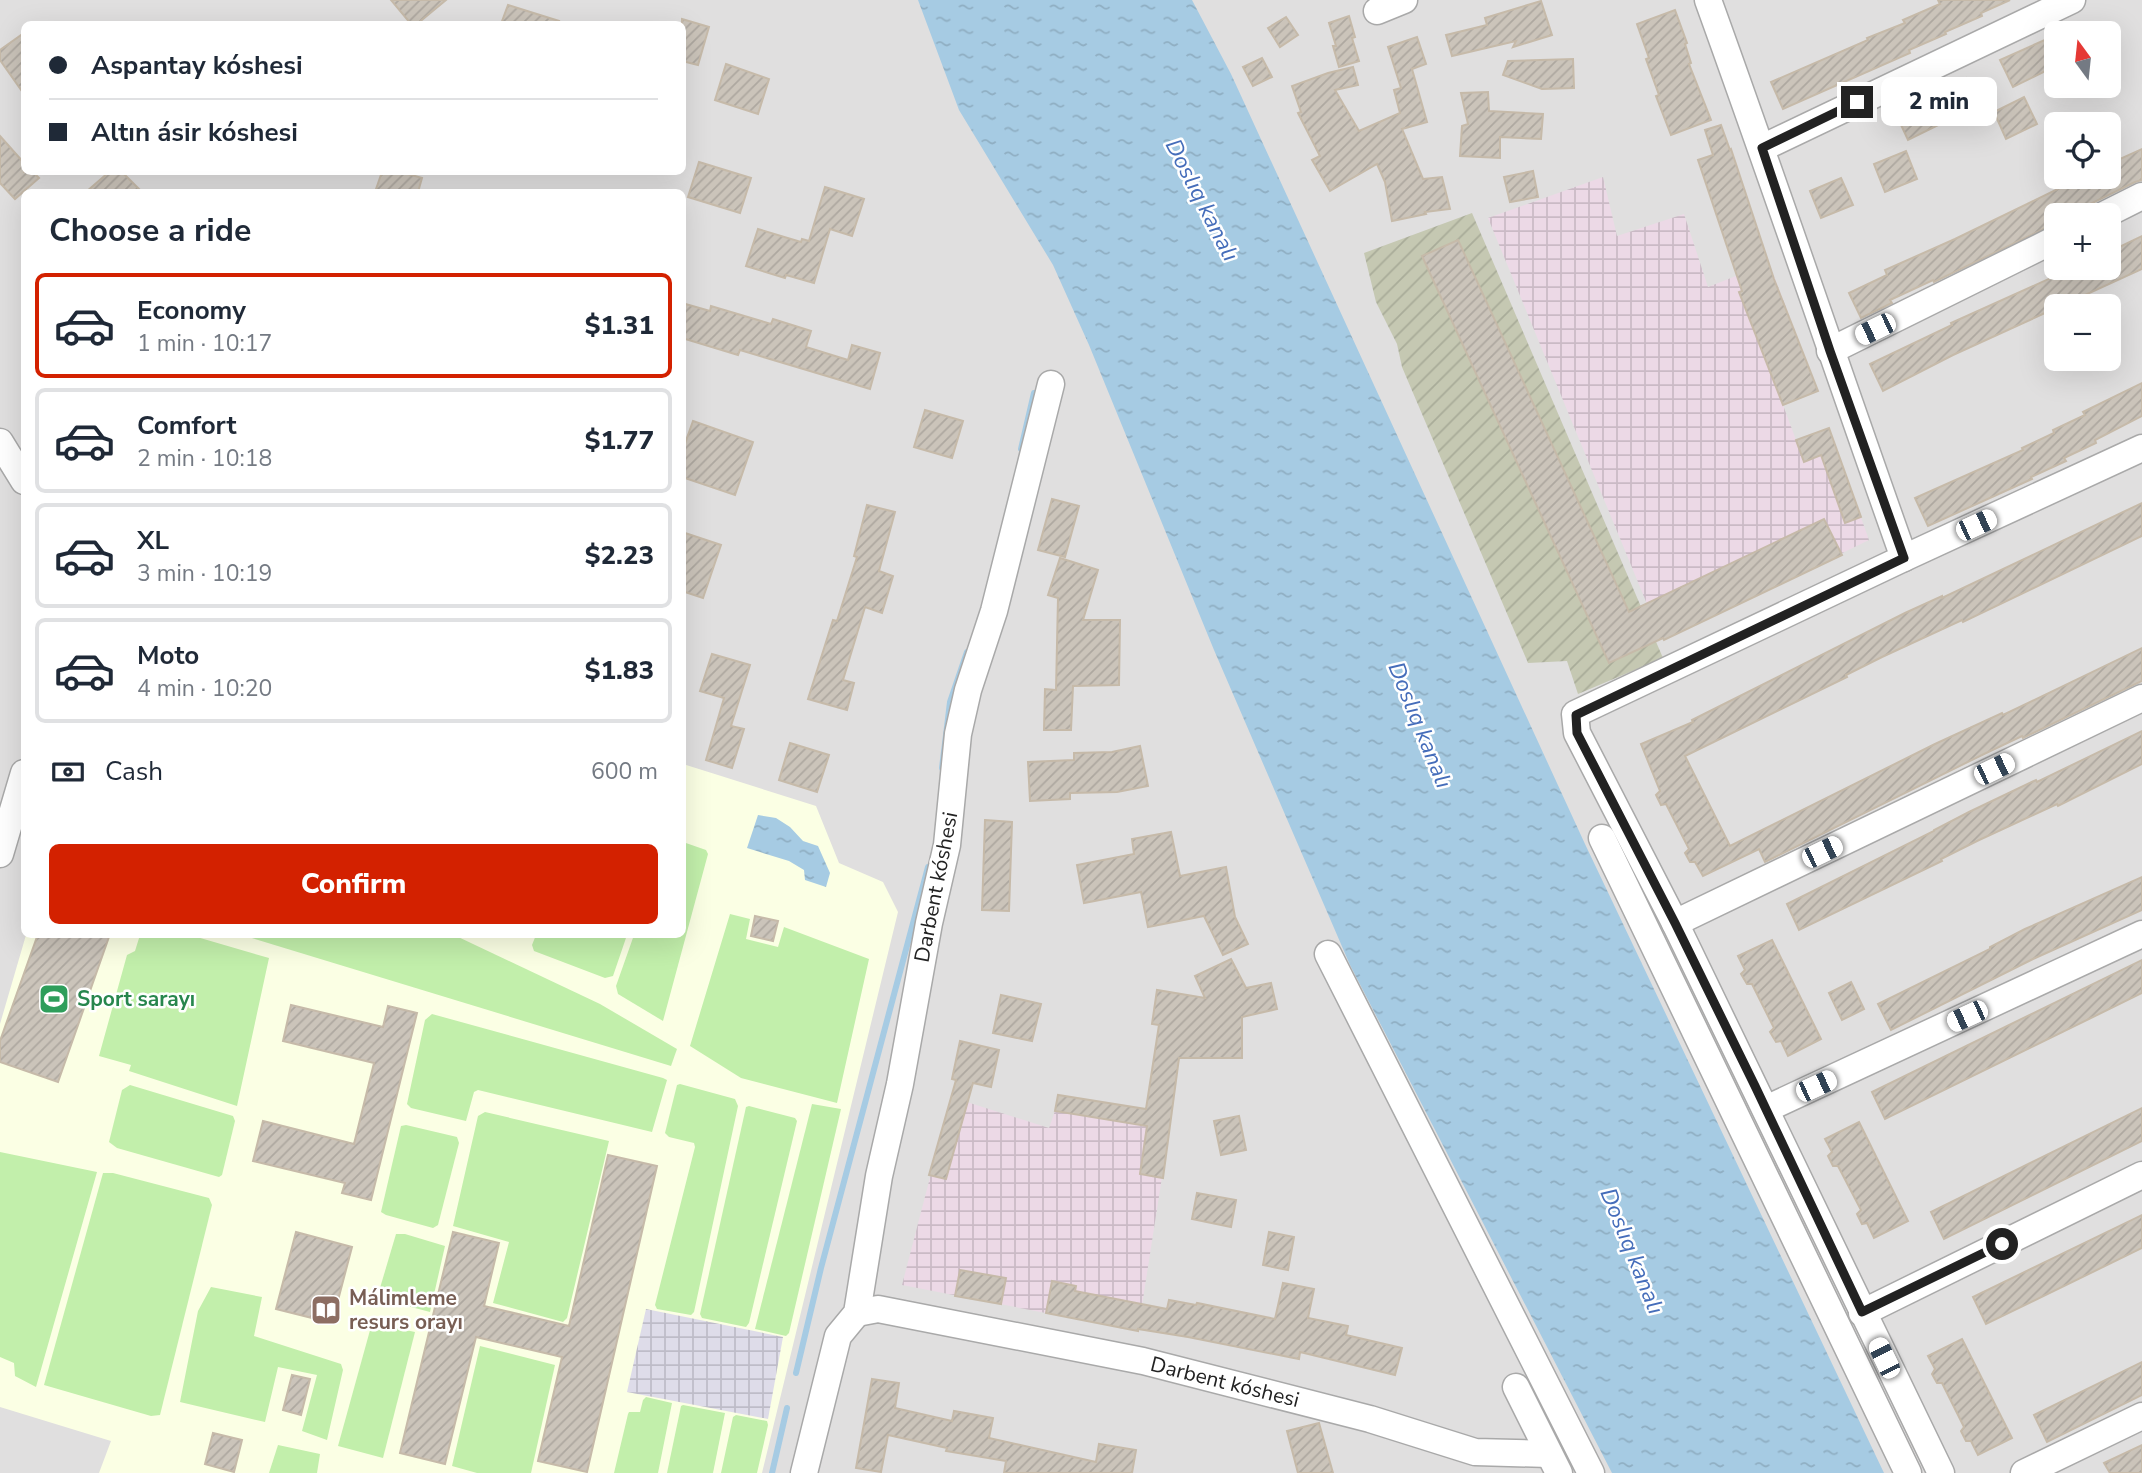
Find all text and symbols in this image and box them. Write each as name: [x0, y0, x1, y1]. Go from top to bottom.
north arrow: [2044, 21, 2121, 98]
map controls: [2044, 21, 2121, 371]
text: Aspantay kóshesi: [91, 48, 303, 83]
callout: 2 min: [1882, 78, 1997, 126]
route end: [1841, 86, 1873, 118]
text: 2 min: [1909, 86, 1969, 117]
button: locate: [2044, 112, 2121, 189]
text: Altın ásir kóshesi: [91, 115, 298, 150]
water label: Doslıq kanalı: [1158, 134, 1246, 266]
button: +: [2044, 203, 2121, 280]
text: Choose a ride: [49, 209, 251, 252]
text: Economy: [137, 293, 246, 328]
icon: car: [53, 294, 116, 357]
button: −: [2044, 294, 2121, 371]
text: $1.31: [585, 308, 654, 343]
car: [1852, 310, 1899, 348]
text: 1 min · 10:17: [137, 328, 272, 359]
text: Comfort: [137, 408, 237, 443]
icon: car: [53, 409, 116, 472]
text: $1.77: [585, 423, 654, 458]
text: 2 min · 10:18: [137, 443, 272, 474]
car: [1953, 507, 2000, 543]
text: XL: [137, 523, 169, 558]
icon: car: [53, 524, 116, 587]
text: $2.23: [585, 538, 654, 573]
text: 3 min · 10:19: [137, 558, 272, 589]
text: Moto: [137, 638, 199, 673]
icon: car: [53, 639, 116, 702]
text: $1.83: [585, 653, 654, 688]
water label: Doslıq kanalı: [1381, 657, 1459, 793]
text: 4 min · 10:20: [137, 673, 272, 704]
car: [1971, 750, 2018, 788]
icon: cash: [49, 753, 87, 791]
text: Cash: [105, 754, 163, 789]
text: 600 m: [591, 756, 658, 787]
street label: Darbent kóshesi: [908, 810, 964, 964]
car: [1799, 833, 1846, 871]
button: Confirm: [49, 844, 658, 924]
sports icon: Sport sarayı: [37, 982, 71, 1016]
place label: Sport sarayı: [77, 985, 195, 1013]
car: [1944, 998, 1991, 1034]
car: [1793, 1068, 1840, 1104]
water label: Doslıq kanalı: [1593, 1183, 1671, 1319]
route start: [1986, 1228, 2018, 1260]
place label: Málimleme resurs orayı: [349, 1284, 463, 1336]
library icon: Málimleme resurs orayı: [309, 1293, 343, 1327]
car: [1866, 1335, 1903, 1381]
street label: Darbent kóshesi: [1148, 1350, 1302, 1414]

